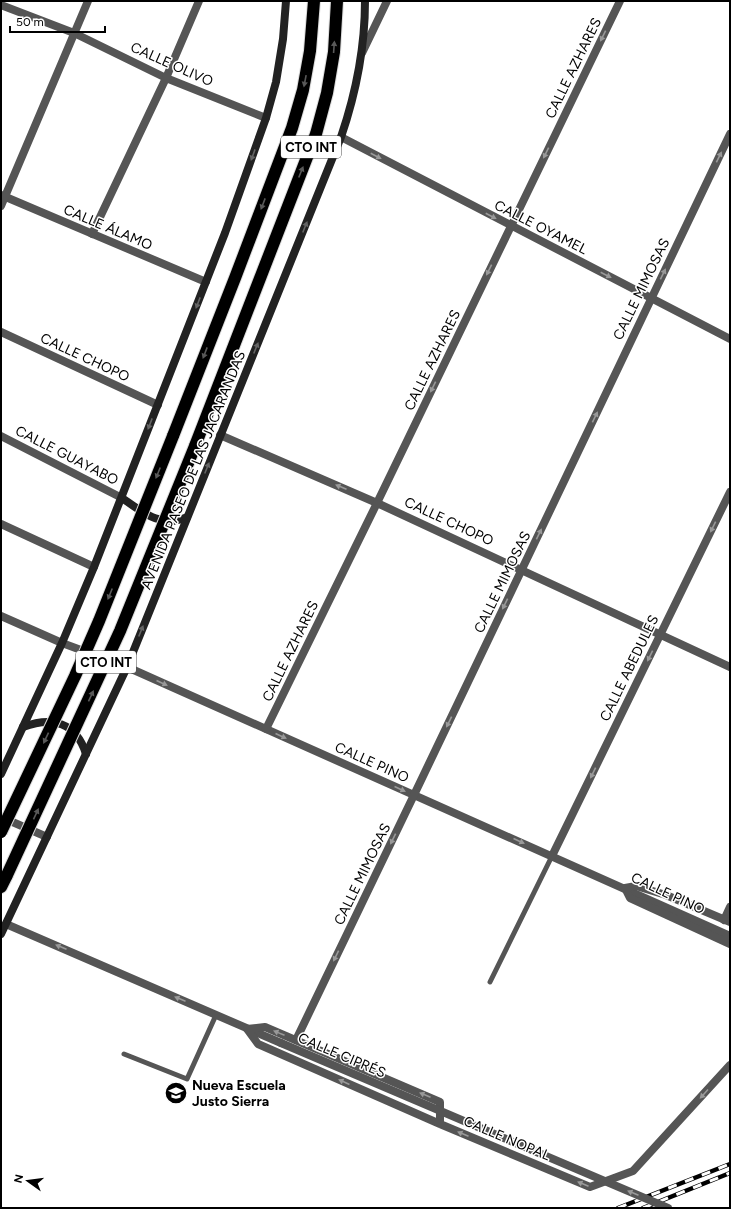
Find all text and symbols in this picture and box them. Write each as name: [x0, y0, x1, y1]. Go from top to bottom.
scale bar: [10, 8, 105, 34]
text: 50 m: [16, 15, 44, 29]
street label: CALLE AZHARES: [542, 15, 605, 121]
one-way arrow: [600, 30, 606, 42]
street label: CALLE OLIVO: [128, 39, 216, 90]
one-way arrow: [331, 41, 338, 53]
one-way arrow: [301, 75, 307, 87]
road number: CTO INT: [281, 136, 341, 158]
one-way arrow: [543, 147, 549, 159]
one-way arrow: [250, 149, 256, 161]
one-way arrow: [716, 151, 722, 163]
one-way arrow: [370, 152, 381, 159]
one-way arrow: [299, 165, 305, 177]
street label: CALLE OYAMEL: [492, 197, 591, 258]
one-way arrow: [259, 199, 265, 211]
street label: CALLE ÁLAMO: [61, 201, 155, 254]
one-way arrow: [485, 213, 497, 219]
one-way arrow: [302, 222, 308, 233]
street label: CALLE MIMOSAS: [610, 236, 673, 343]
one-way arrow: [486, 264, 492, 276]
one-way arrow: [660, 268, 666, 280]
one-way arrow: [601, 272, 612, 278]
one-way arrow: [194, 297, 200, 309]
street label: CALLE AZHARES: [401, 307, 464, 413]
street label: CALLE CHOPO: [38, 329, 132, 386]
one-way arrow: [253, 342, 259, 353]
street label: AVENIDA PASEO DE LAS JACARANDAS: [138, 348, 249, 592]
one-way arrow: [202, 348, 208, 360]
one-way arrow: [430, 381, 436, 393]
one-way arrow: [592, 411, 598, 422]
one-way arrow: [147, 418, 153, 430]
street label: CALLE GUAYABO: [13, 422, 121, 489]
one-way arrow: [205, 462, 211, 474]
one-way arrow: [155, 467, 161, 479]
one-way arrow: [336, 484, 347, 490]
street label: CALLE CHOPO: [402, 493, 496, 550]
one-way arrow: [710, 521, 716, 532]
one-way arrow: [536, 528, 542, 540]
street label: CALLE MIMOSAS: [471, 529, 534, 636]
one-way arrow: [107, 588, 113, 600]
street label: CALLE AZHARES: [259, 598, 322, 704]
one-way arrow: [502, 599, 508, 610]
street label: CALLE ABEDULES: [596, 612, 662, 724]
one-way arrow: [139, 625, 145, 637]
one-way arrow: [647, 650, 653, 662]
road number: CTO INT: [76, 651, 136, 673]
one-way arrow: [157, 680, 168, 686]
one-way arrow: [88, 690, 94, 702]
one-way arrow: [446, 716, 452, 727]
one-way arrow: [43, 732, 49, 743]
one-way arrow: [275, 733, 287, 739]
street label: CALLE PINO: [332, 739, 412, 786]
one-way arrow: [590, 767, 596, 779]
one-way arrow: [394, 786, 405, 792]
one-way arrow: [33, 808, 39, 819]
street label: CALLE MIMOSAS: [331, 821, 394, 928]
one-way arrow: [390, 833, 396, 845]
one-way arrow: [513, 838, 524, 844]
street label: CALLE PINO: [628, 869, 708, 918]
one-way arrow: [55, 944, 67, 950]
one-way arrow: [333, 950, 339, 962]
one-way arrow: [175, 996, 186, 1002]
street label: CALLE CIPRÉS: [295, 1029, 388, 1082]
one-way arrow: [274, 1030, 285, 1036]
place label: Nueva Escuela Justo Sierra: [192, 1077, 286, 1110]
one-way arrow: [339, 1079, 350, 1085]
school or university icon: Nueva Escuela Justo Sierra: [163, 1080, 189, 1106]
one-way arrow: [699, 1089, 708, 1099]
one-way arrow: [419, 1092, 430, 1098]
street label: CALLE NOPAL: [461, 1113, 553, 1165]
one-way arrow: [458, 1131, 469, 1137]
north arrow: [8, 1161, 48, 1201]
text: N: [11, 1173, 26, 1184]
one-way arrow: [577, 1181, 589, 1187]
one-way arrow: [626, 1189, 638, 1195]

